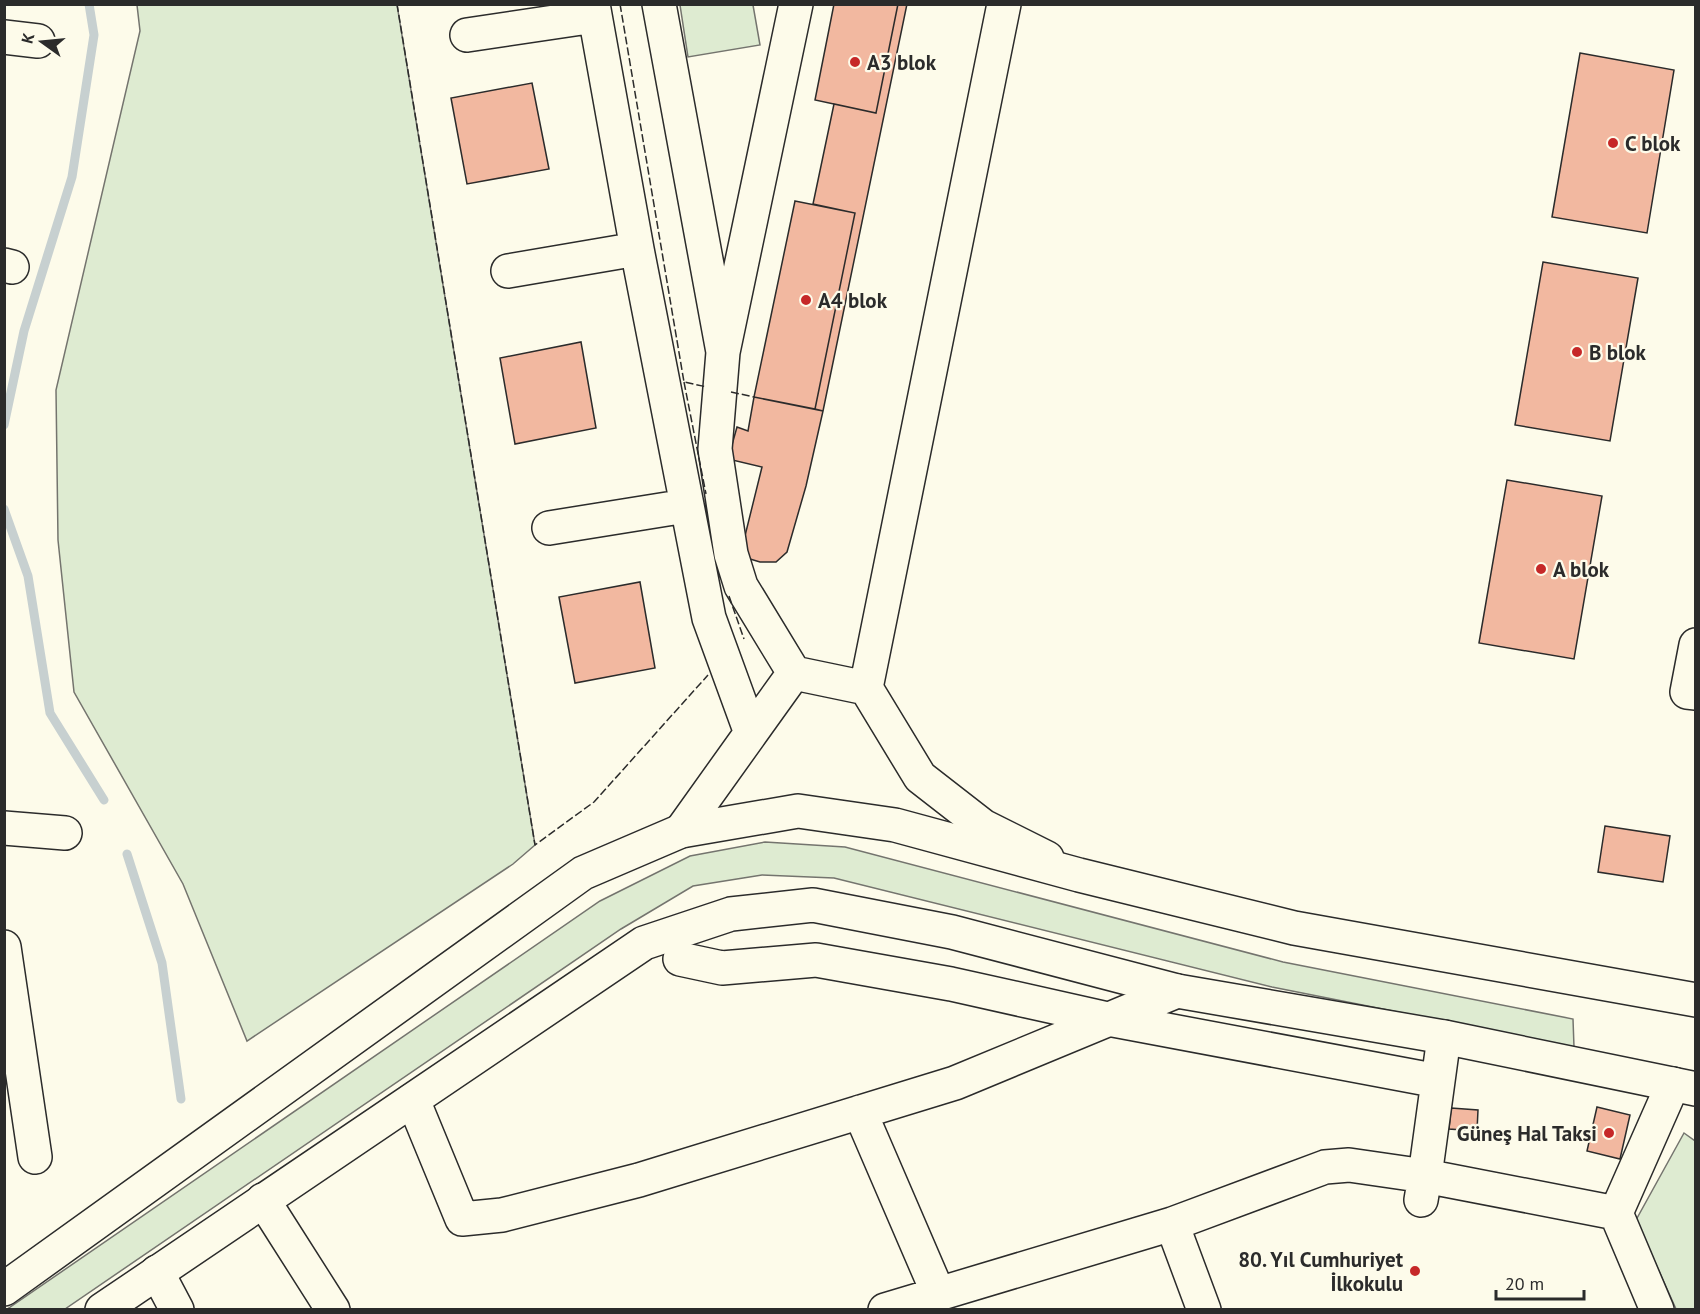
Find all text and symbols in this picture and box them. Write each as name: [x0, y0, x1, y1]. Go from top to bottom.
north arrow: [12, 12, 72, 72]
text: K: [17, 31, 38, 45]
place label: A3 blok: [867, 49, 937, 76]
marker: A3 blok: [848, 55, 862, 69]
place label: C blok: [1625, 130, 1681, 157]
marker: C blok: [1606, 136, 1620, 150]
place label: A4 blok: [818, 287, 888, 314]
marker: A4 blok: [799, 293, 813, 307]
place label: B blok: [1589, 339, 1646, 366]
marker: B blok: [1570, 345, 1584, 359]
place label: A blok: [1553, 556, 1610, 583]
marker: A blok: [1534, 562, 1548, 576]
place label: Güneş Hal Taksi: [1457, 1120, 1597, 1147]
marker: Güneş Hal Taksi: [1602, 1126, 1616, 1140]
place label: 80. Yıl Cumhuriyet İlkokulu: [1238, 1246, 1404, 1297]
scale bar: [1496, 1263, 1584, 1301]
marker: 80. Yıl Cumhuriyet İlkokulu: [1408, 1264, 1422, 1278]
text: 20 m: [1505, 1272, 1544, 1295]

